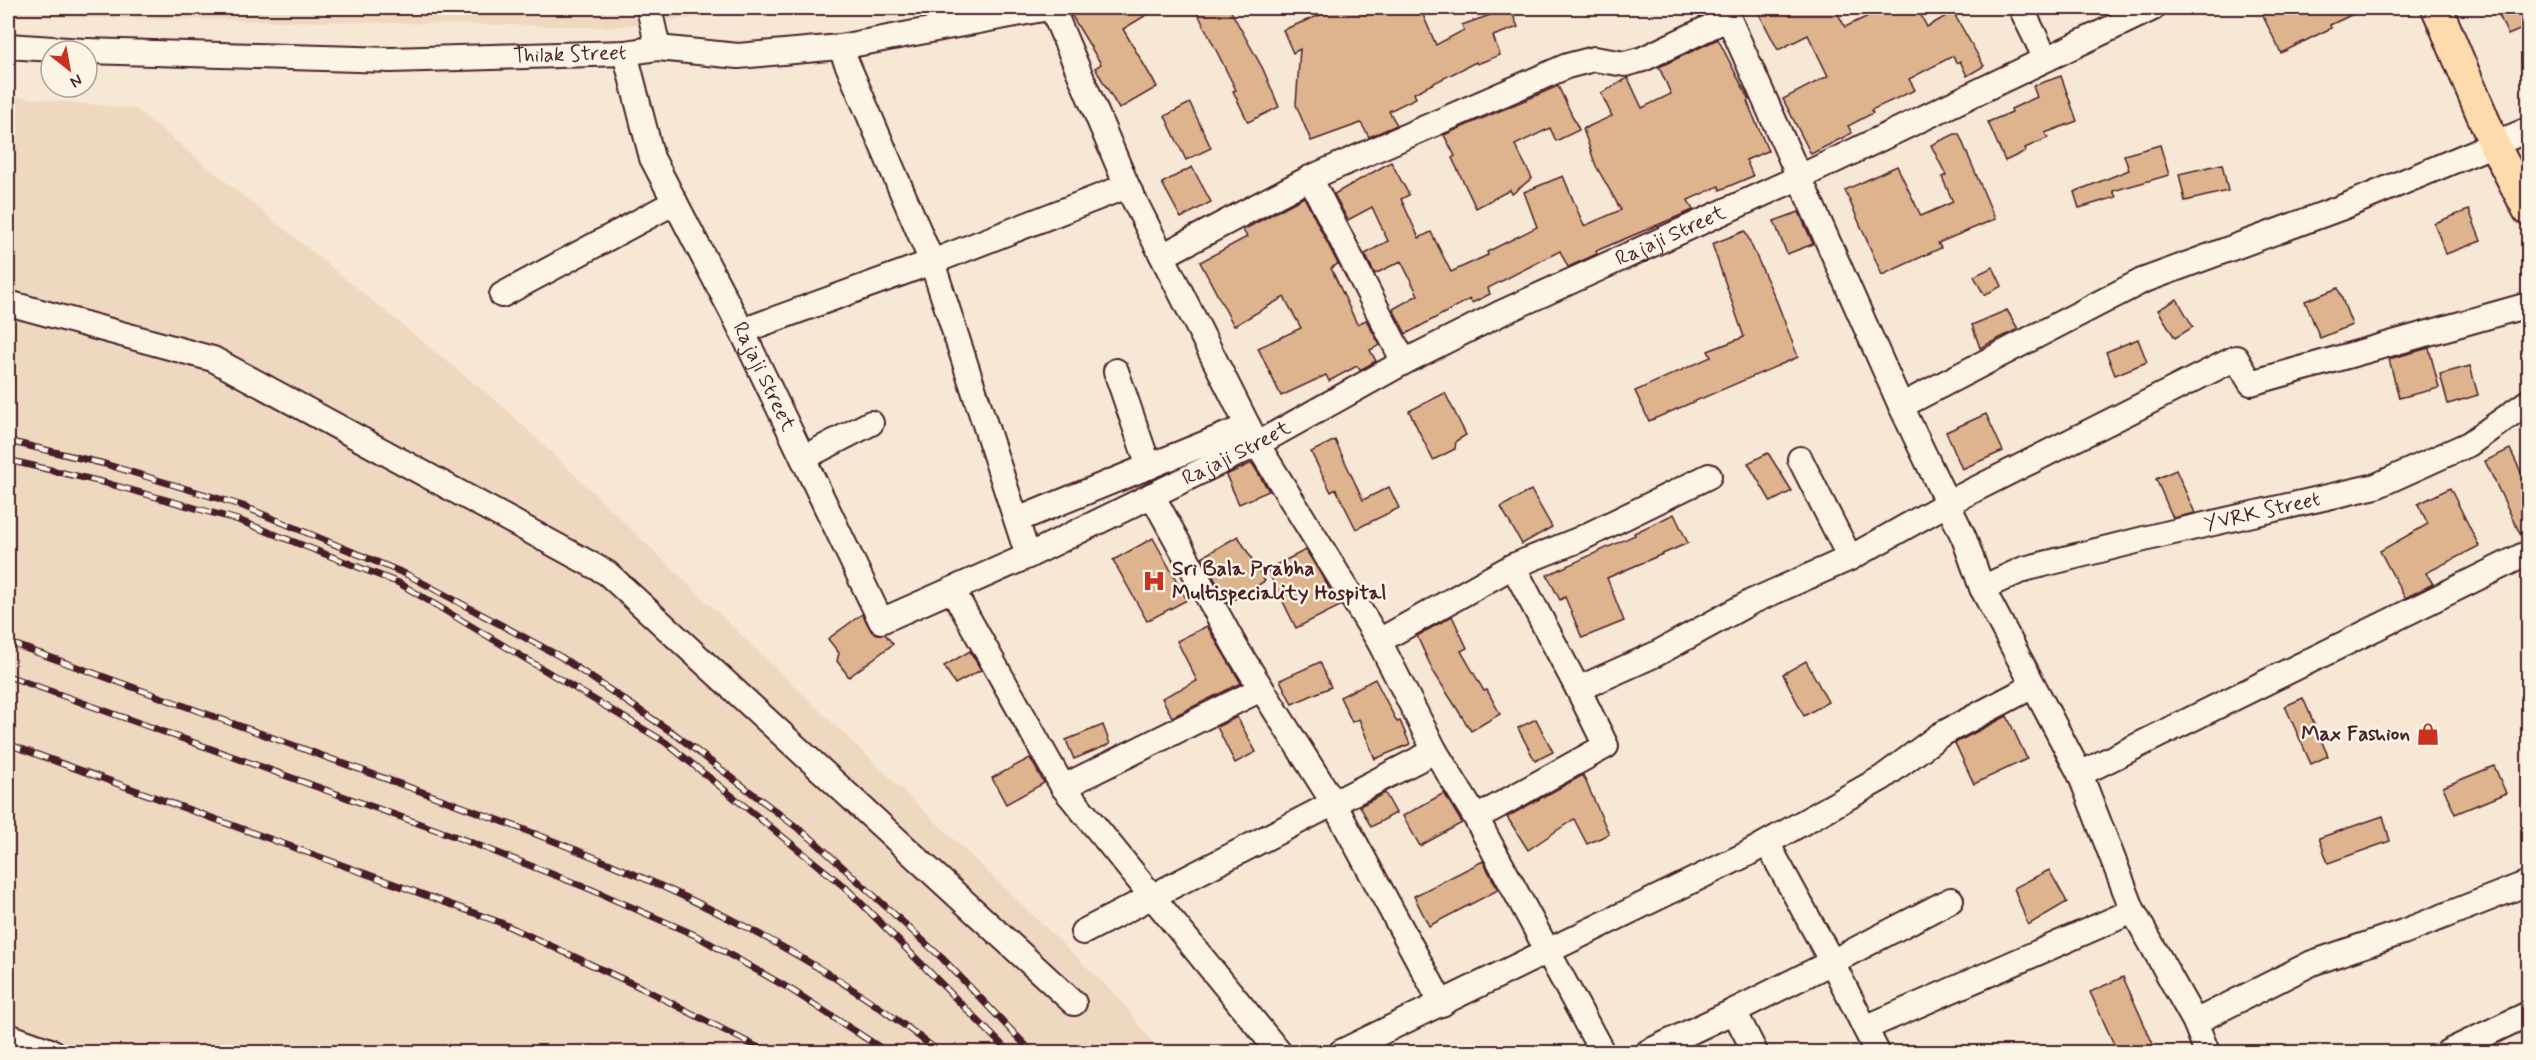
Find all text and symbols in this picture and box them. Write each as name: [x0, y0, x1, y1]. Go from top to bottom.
north arrow: [39, 39, 99, 99]
street label: Thilak Street: [513, 39, 627, 70]
text: N: [66, 69, 86, 92]
street label: Rajaji Street: [1611, 198, 1731, 273]
street label: Rajaji Street: [726, 317, 802, 437]
street label: Rajaji Street: [1177, 414, 1296, 492]
street label: YVRK Street: [2201, 485, 2323, 539]
place label: Sri Bala Prabha Multispeciality Hospital: [1172, 555, 1386, 607]
hospital icon: Sri Bala Prabha Multispeciality Hospital: [1141, 568, 1167, 594]
place label: Max Fashion: [2301, 720, 2410, 748]
shop icon: Max Fashion: [2415, 721, 2441, 747]

